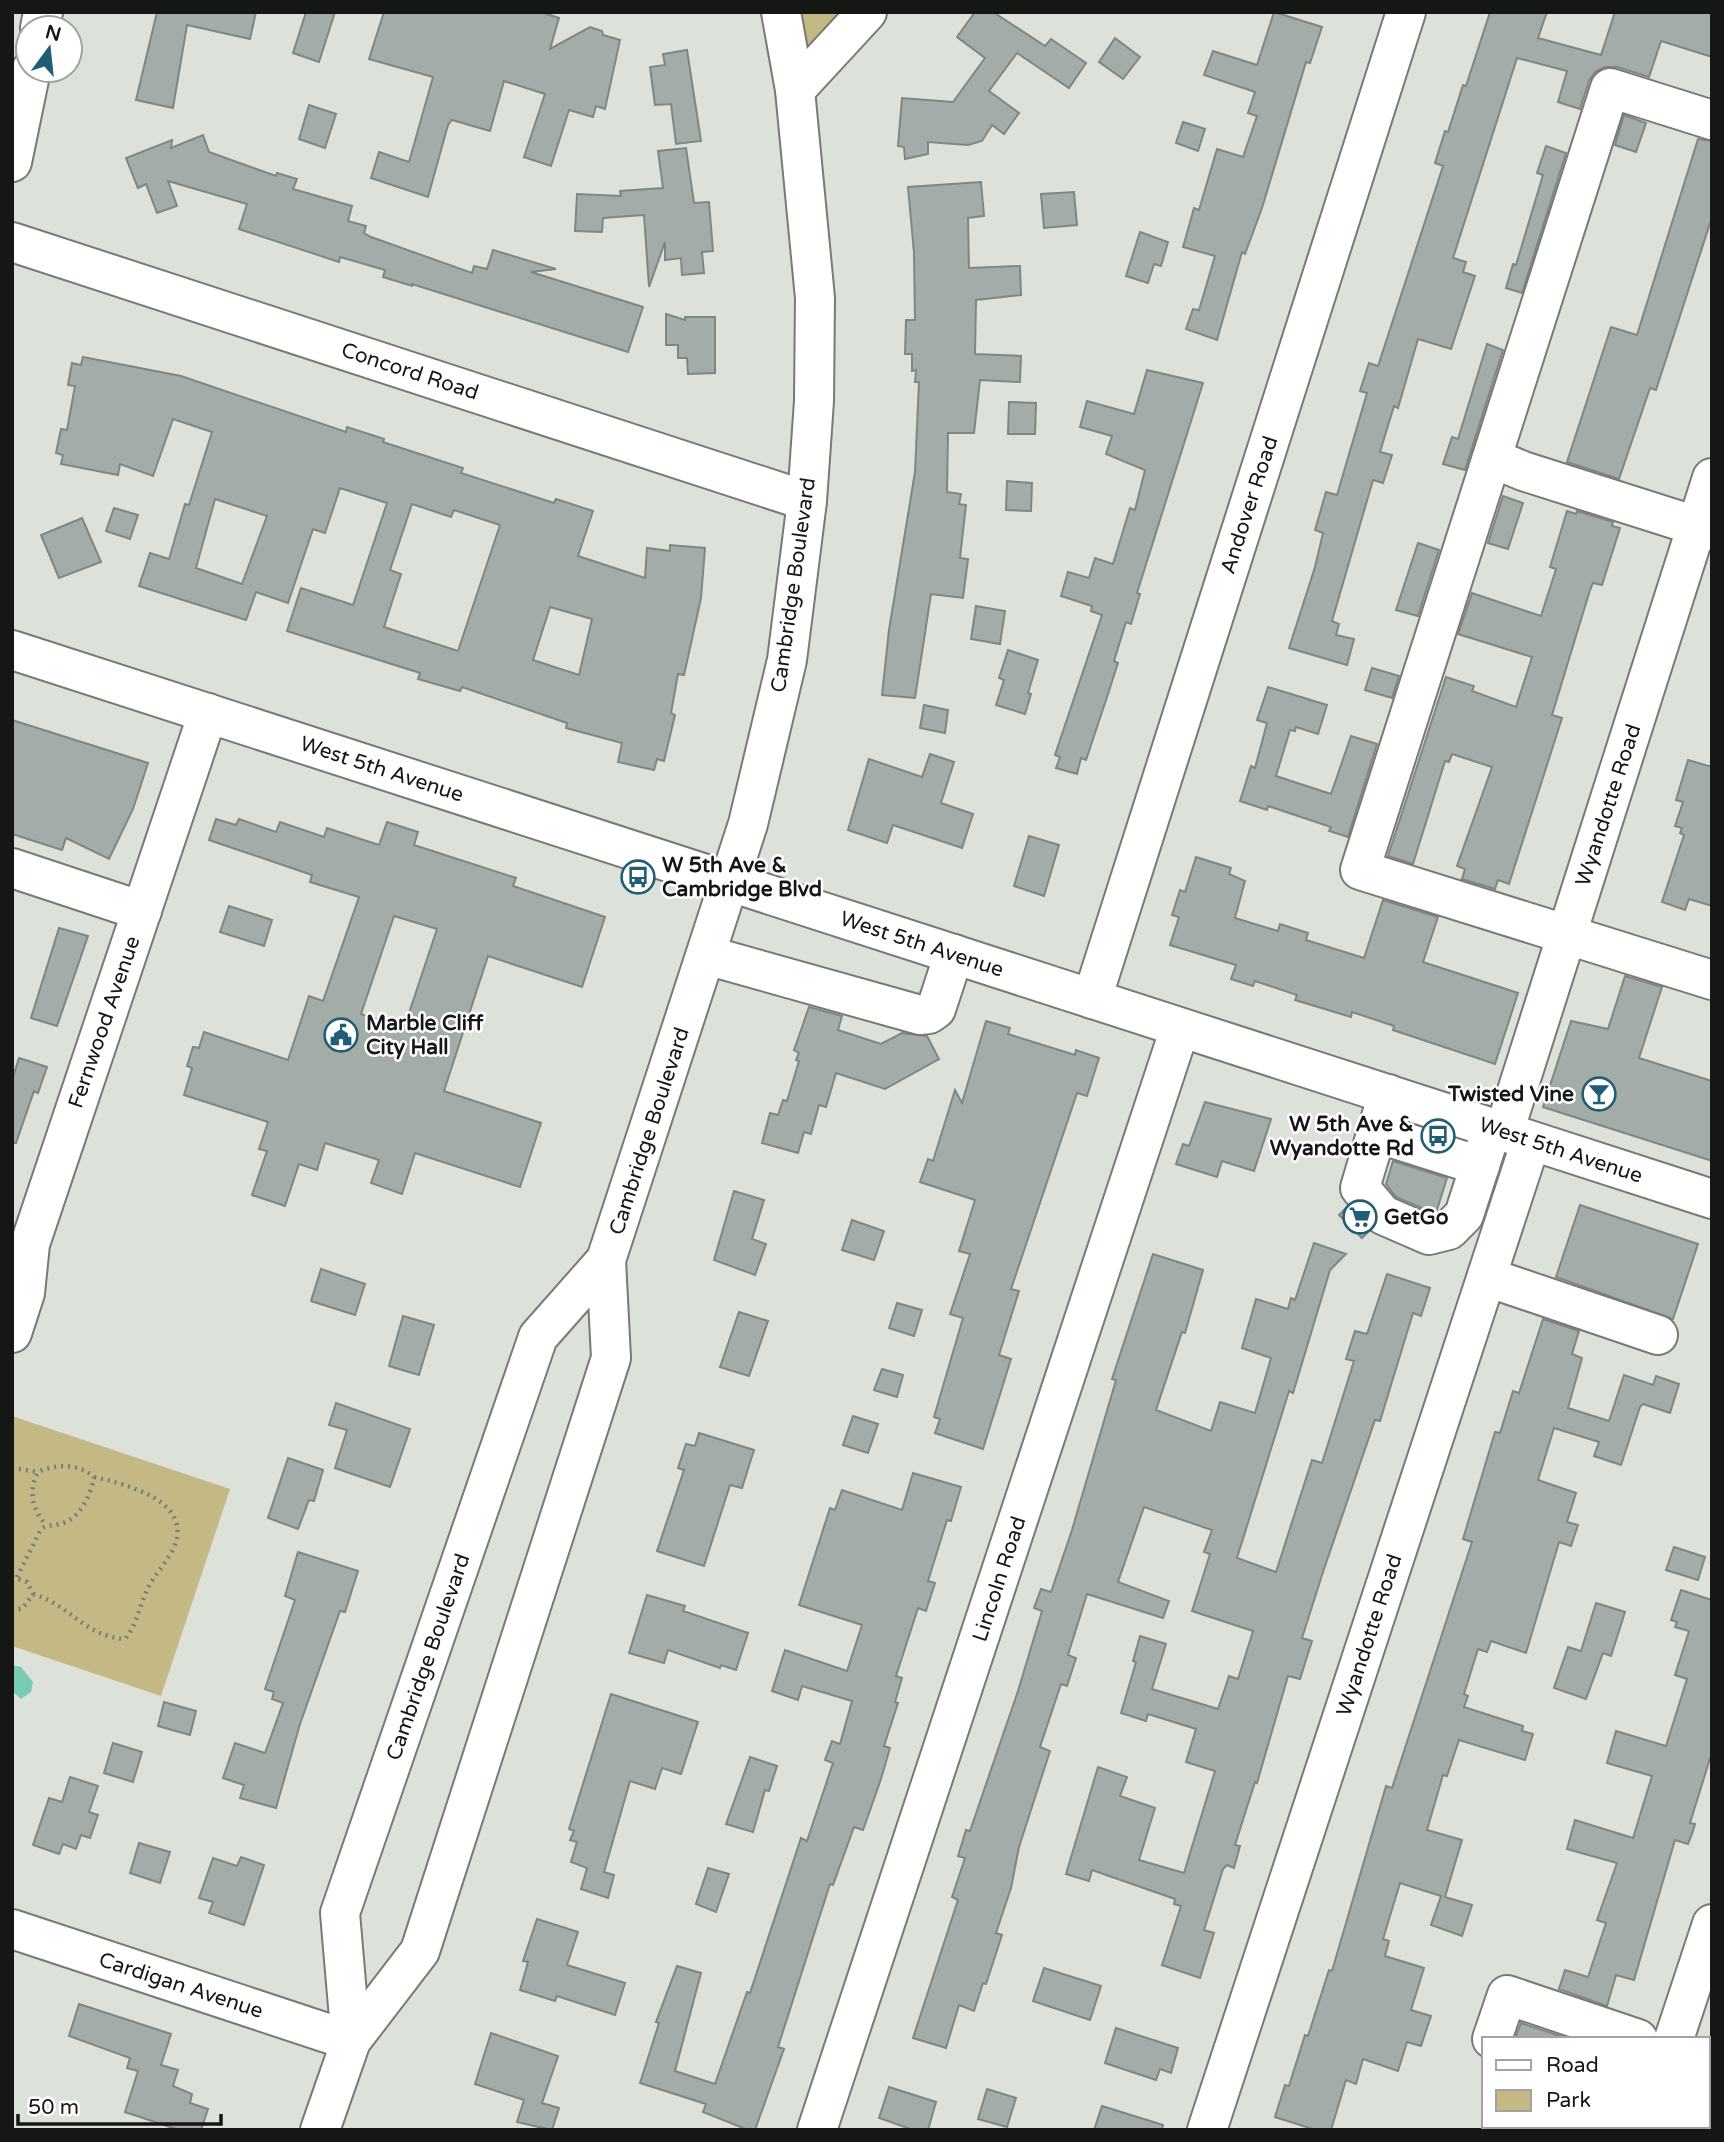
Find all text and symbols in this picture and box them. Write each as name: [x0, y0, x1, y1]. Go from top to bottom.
north arrow: [14, 14, 84, 84]
text: N: [43, 21, 63, 46]
street label: Concord Road: [338, 338, 482, 405]
street label: Andover Road: [1215, 433, 1284, 577]
street label: Cambridge Boulevard: [766, 476, 821, 694]
street label: Wyandotte Road: [1571, 721, 1646, 889]
street label: West 5th Avenue: [297, 731, 467, 808]
place label: W 5th Ave & Cambridge Blvd: [662, 853, 822, 902]
bus stop icon: W 5th Ave & Cambridge Blvd: [619, 858, 657, 896]
street label: West 5th Avenue: [837, 906, 1007, 983]
street label: Fernwood Avenue: [63, 933, 146, 1111]
place label: Marble Cliff City Hall: [366, 1011, 484, 1060]
public building icon: Marble Cliff City Hall: [322, 1016, 360, 1054]
street label: Cambridge Boulevard: [604, 1024, 695, 1238]
bar icon: Twisted Vine: [1580, 1075, 1618, 1113]
place label: Twisted Vine: [1447, 1082, 1574, 1107]
place label: W 5th Ave & Wyandotte Rd: [1270, 1112, 1414, 1161]
street label: West 5th Avenue: [1476, 1112, 1646, 1189]
bus stop icon: W 5th Ave & Wyandotte Rd: [1419, 1117, 1457, 1155]
supermarket icon: GetGo: [1341, 1198, 1379, 1236]
place label: GetGo: [1384, 1205, 1449, 1230]
street label: Lincoln Road: [967, 1513, 1031, 1645]
street label: Cambridge Boulevard: [381, 1551, 476, 1764]
street label: Wyandotte Road: [1332, 1551, 1407, 1719]
street label: Cardigan Avenue: [96, 1947, 266, 2024]
legend: [1482, 2037, 1710, 2128]
text: Road: [1546, 2053, 1599, 2078]
scale bar: [18, 2082, 220, 2126]
text: Park: [1546, 2088, 1591, 2113]
text: 50 m: [28, 2095, 79, 2120]

